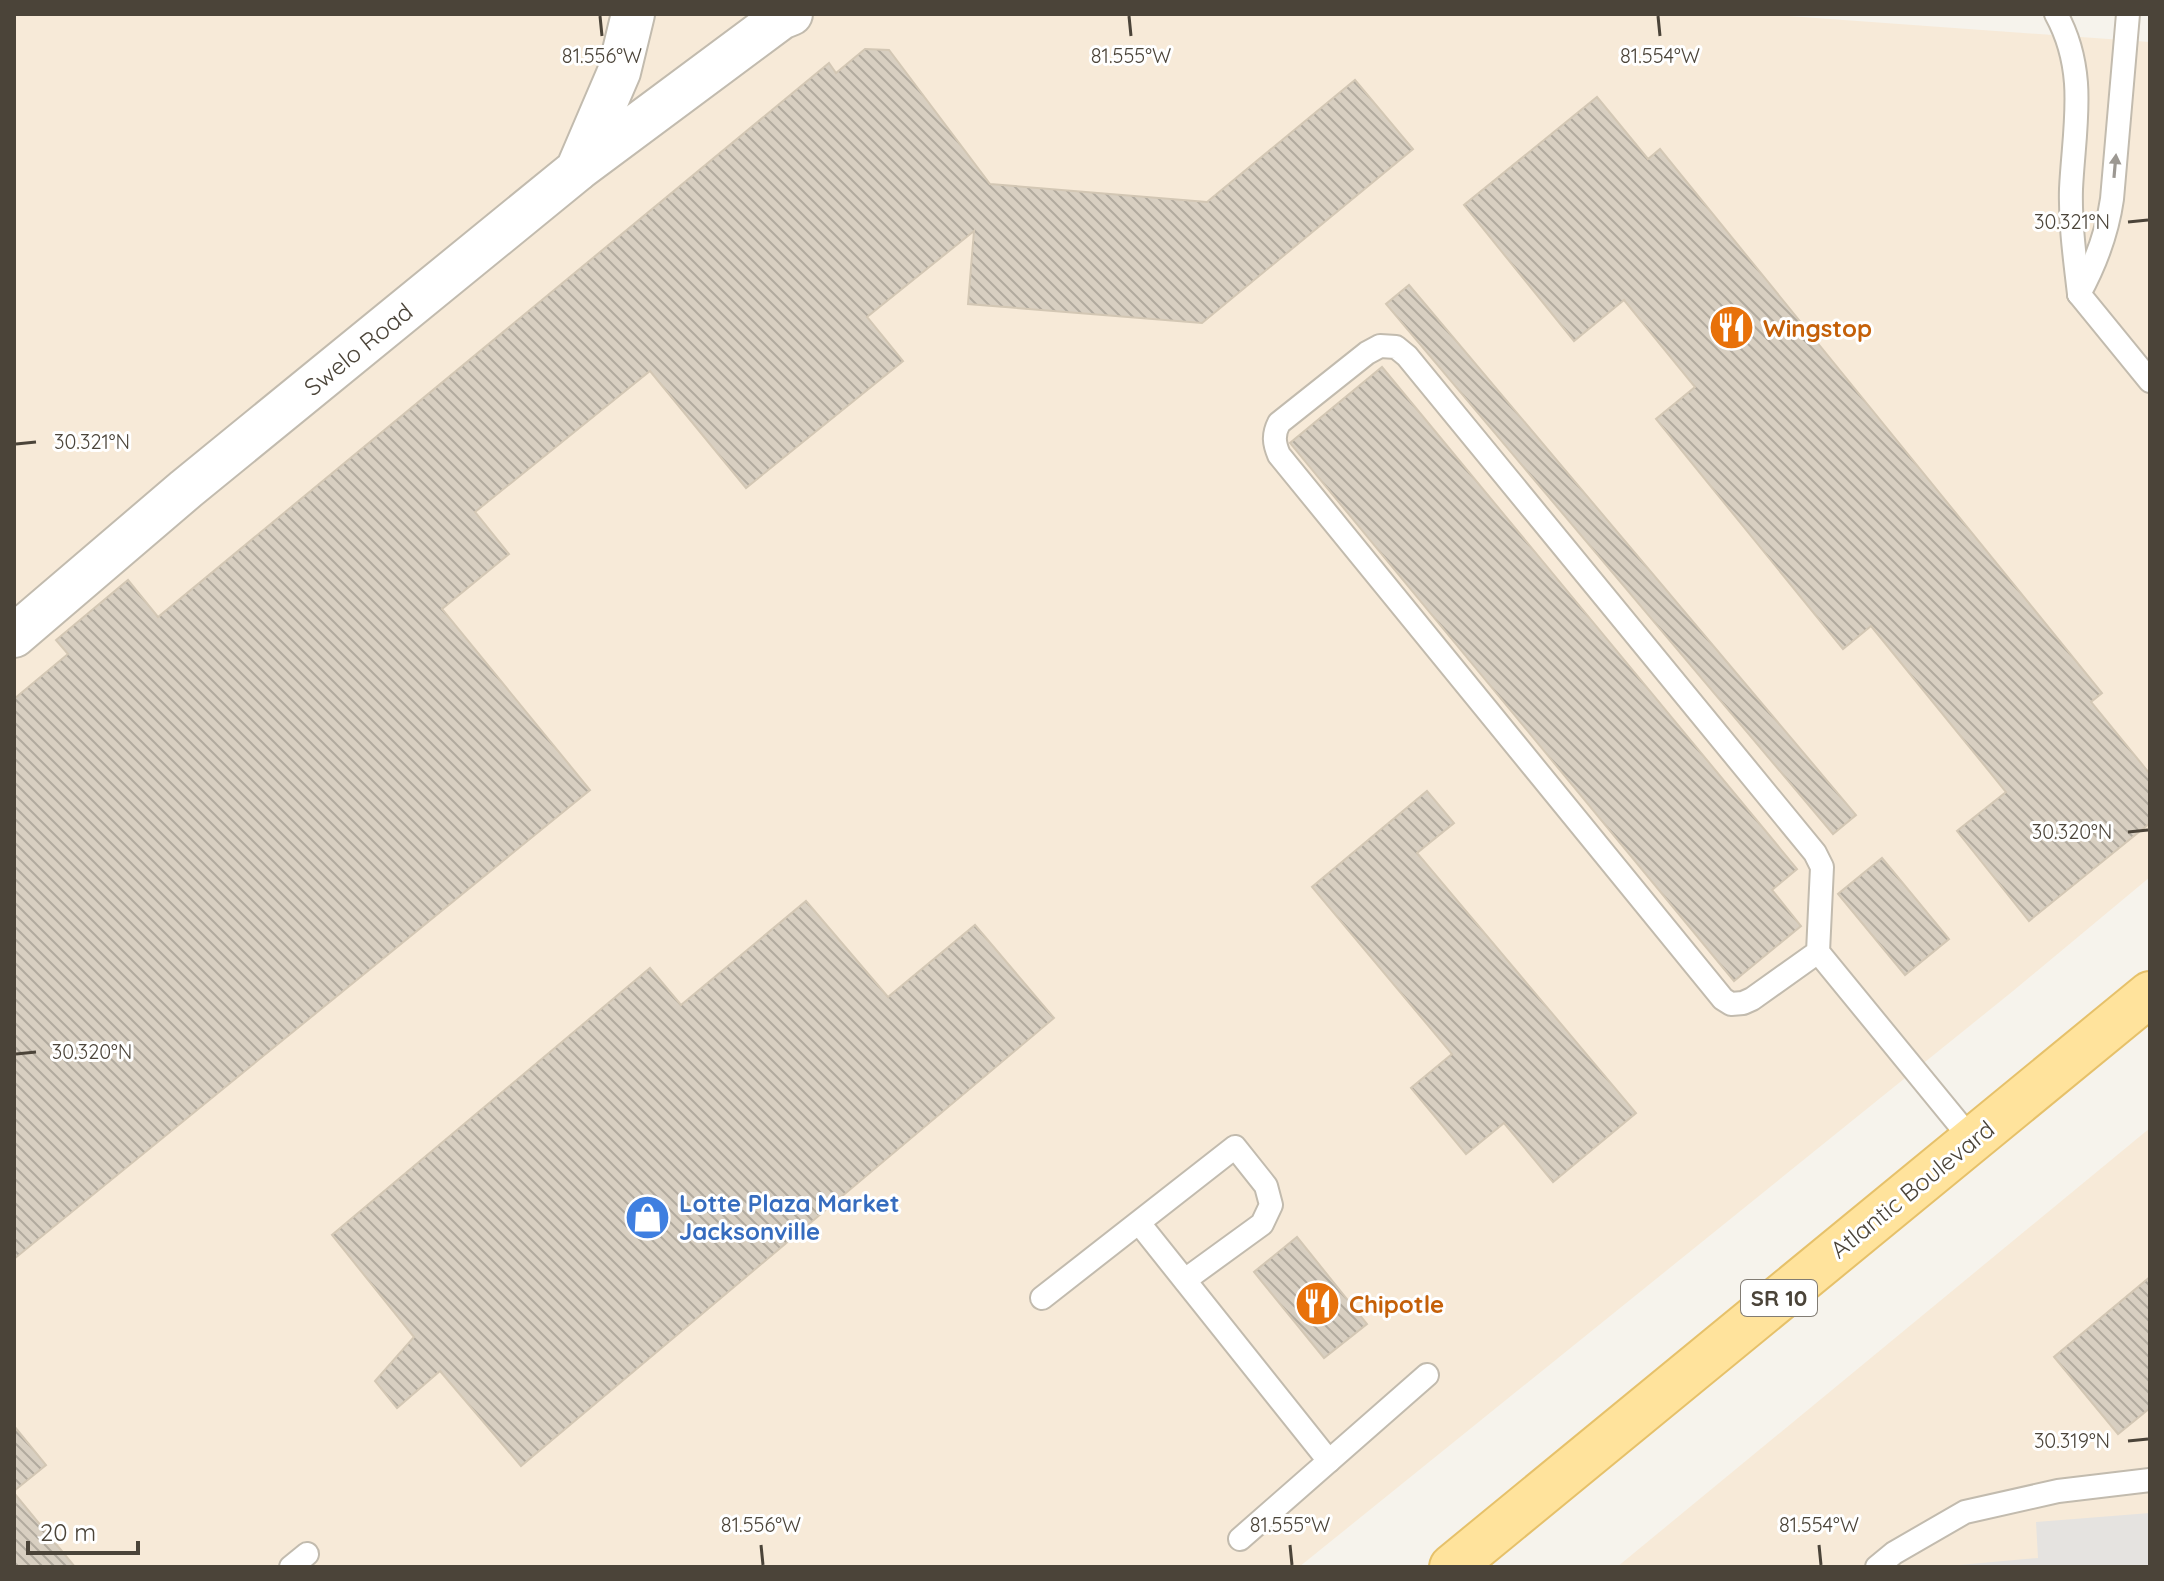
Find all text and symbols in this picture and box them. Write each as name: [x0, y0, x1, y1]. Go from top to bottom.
text: 81.556°W: [562, 43, 642, 68]
text: 81.555°W: [1091, 43, 1171, 68]
text: 81.554°W: [1620, 43, 1700, 68]
one-way arrow: [2109, 153, 2122, 178]
text: 30.321°N: [2034, 209, 2110, 234]
street label: Swelo Road: [298, 296, 418, 402]
restaurant icon: Wingstop: [1708, 304, 1756, 352]
place label: Wingstop: [1763, 313, 1872, 343]
text: 30.321°N: [54, 429, 130, 454]
text: 30.320°N: [2032, 819, 2112, 844]
text: 30.320°N: [52, 1039, 132, 1064]
street label: Atlantic Boulevard: [1824, 1114, 2000, 1264]
place label: Lotte Plaza Market Jacksonville: [679, 1188, 900, 1246]
shop icon: Lotte Plaza Market Jacksonville: [624, 1193, 672, 1241]
restaurant icon: Chipotle: [1294, 1280, 1342, 1328]
road number: SR 10: [1741, 1280, 1817, 1316]
place label: Chipotle: [1349, 1289, 1444, 1319]
text: 30.319°N: [2034, 1428, 2110, 1453]
scale bar: [28, 1505, 138, 1555]
text: 81.556°W: [721, 1512, 801, 1537]
text: 81.555°W: [1250, 1512, 1330, 1537]
text: 81.554°W: [1779, 1512, 1859, 1537]
text: 20 m: [40, 1517, 96, 1547]

